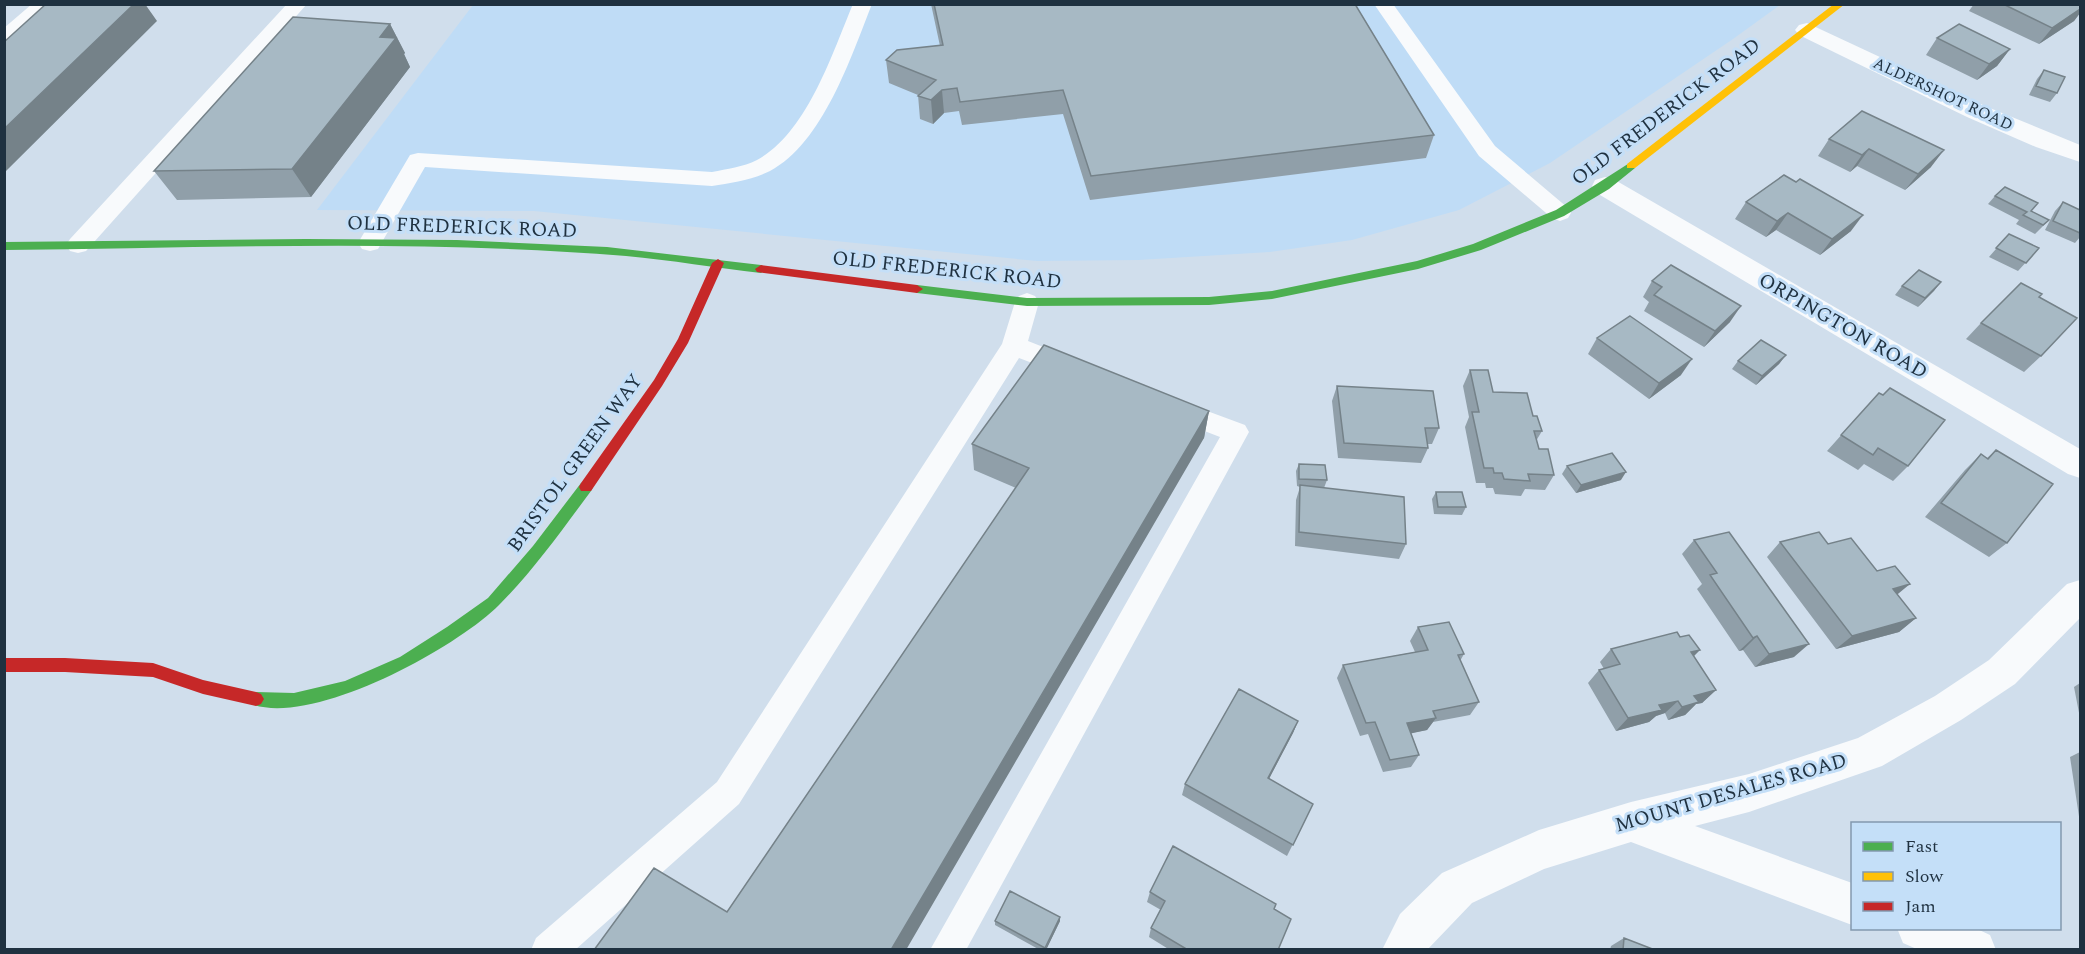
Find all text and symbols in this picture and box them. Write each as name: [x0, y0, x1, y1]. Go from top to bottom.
street label: OLD FREDERICK ROAD: [1565, 31, 1767, 193]
street label: ALDERSHOT ROAD: [1869, 51, 2017, 137]
street label: OLD FREDERICK ROAD: [346, 208, 578, 246]
street label: OLD FREDERICK ROAD: [831, 243, 1063, 297]
street label: ORPINGTON ROAD: [1753, 265, 1933, 387]
street label: BRISTOL GREEN WAY: [500, 368, 650, 558]
street label: MOUNT DESALES ROAD: [1612, 746, 1850, 840]
legend: [1851, 822, 2061, 930]
text: Fast: [1905, 833, 1938, 860]
text: Slow: [1905, 863, 1944, 890]
text: Jam: [1905, 893, 1936, 920]

